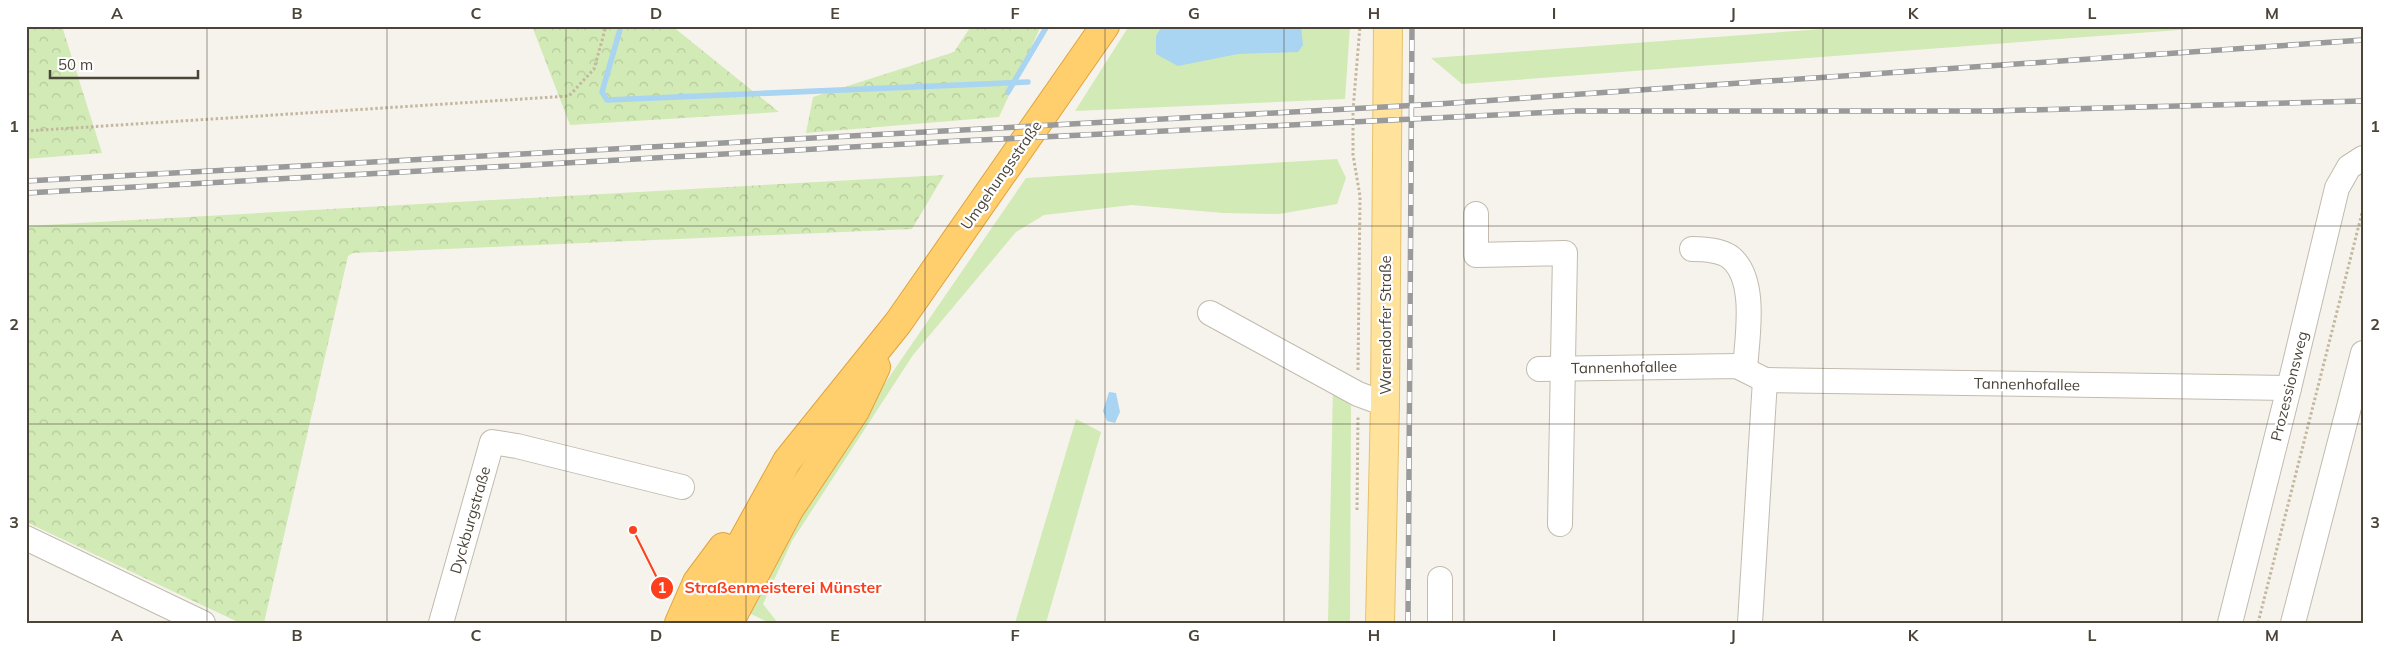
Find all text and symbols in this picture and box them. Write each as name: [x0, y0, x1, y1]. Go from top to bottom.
text: A: [111, 3, 123, 23]
text: B: [291, 3, 303, 23]
text: C: [471, 3, 482, 23]
text: D: [650, 3, 662, 23]
text: E: [830, 3, 840, 23]
text: F: [1010, 3, 1020, 23]
text: G: [1188, 3, 1200, 23]
text: H: [1368, 3, 1380, 23]
text: I: [1552, 3, 1556, 23]
text: J: [1730, 3, 1736, 23]
text: K: [1908, 3, 1920, 23]
text: L: [2088, 3, 2097, 23]
text: M: [2265, 3, 2279, 23]
scale bar: [50, 48, 198, 80]
text: 50 m: [58, 55, 93, 74]
text: 1: [9, 116, 19, 136]
text: 1: [2370, 116, 2380, 136]
street label: Umgehungsstraße: [956, 117, 1046, 233]
street label: Warendorfer Straße: [1376, 255, 1395, 395]
text: 2: [9, 314, 19, 334]
text: 2: [2370, 314, 2380, 334]
street label: Prozessionsweg: [2266, 329, 2312, 443]
street label: Tannenhofallee: [1571, 357, 1677, 377]
street label: Tannenhofallee: [1974, 374, 2080, 394]
street label: Dyckburgstraße: [446, 464, 494, 576]
text: 3: [9, 512, 19, 532]
text: 3: [2370, 512, 2380, 532]
callout: Straßenmeisterei Münster: [650, 572, 892, 603]
text: Straßenmeisterei Münster: [684, 577, 882, 597]
text: 1: [657, 578, 667, 597]
text: A: [111, 625, 123, 645]
text: B: [291, 625, 303, 645]
text: C: [471, 625, 482, 645]
text: D: [650, 625, 662, 645]
text: E: [830, 625, 840, 645]
text: F: [1010, 625, 1020, 645]
text: G: [1188, 625, 1200, 645]
text: H: [1368, 625, 1380, 645]
text: I: [1552, 625, 1556, 645]
text: J: [1730, 625, 1736, 645]
text: K: [1908, 625, 1920, 645]
text: L: [2088, 625, 2097, 645]
text: M: [2265, 625, 2279, 645]

